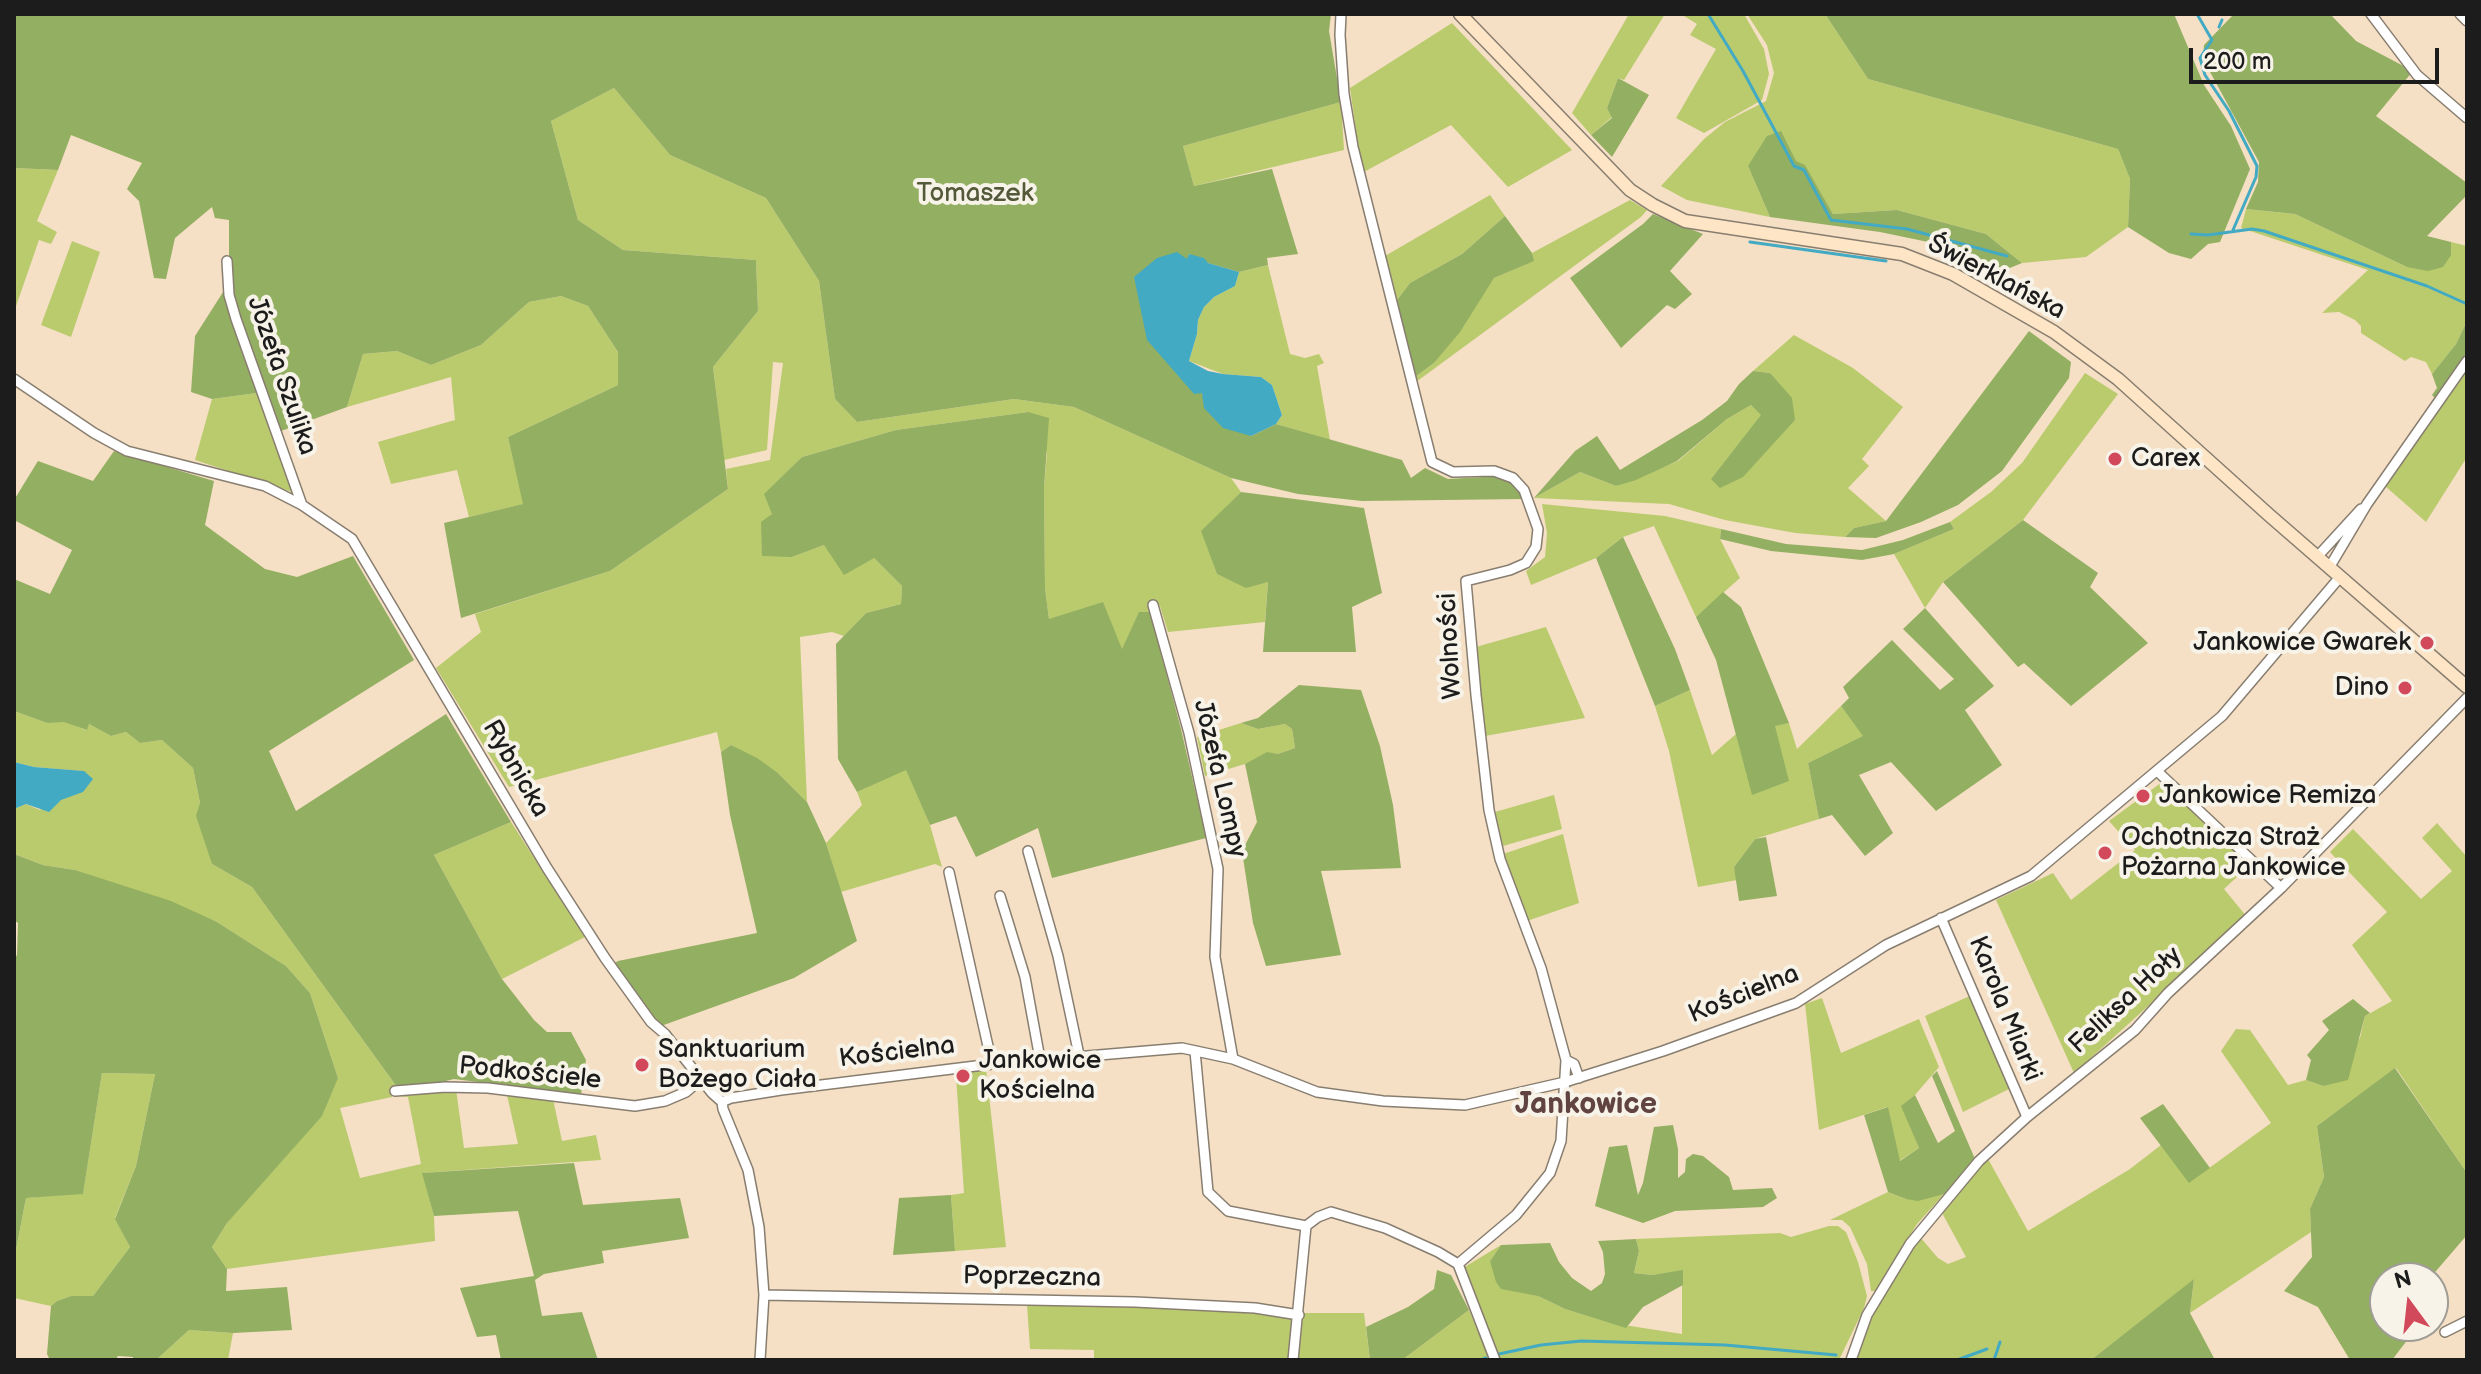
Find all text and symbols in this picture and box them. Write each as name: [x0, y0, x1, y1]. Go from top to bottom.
scale bar: [2193, 32, 2443, 82]
text: 200 m: [2203, 47, 2272, 76]
park label: Tomaszek: [917, 178, 1033, 210]
street label: Świerklańska: [1922, 229, 2070, 327]
street label: Józefa Szulika: [239, 293, 323, 459]
place label: Carex: [2131, 443, 2200, 475]
marker: Carex: [2106, 450, 2124, 468]
street label: Wolności: [1433, 592, 1469, 700]
place label: Jankowice Gwarek: [2193, 627, 2411, 659]
marker: Jankowice Gwarek: [2418, 634, 2436, 652]
place label: Dino: [2335, 672, 2389, 704]
marker: Dino: [2396, 679, 2414, 697]
street label: Józefa Lompy: [1186, 697, 1252, 861]
street label: Rybnicka: [475, 715, 555, 823]
place label: Jankowice Remiza: [2159, 780, 2376, 812]
marker: Jankowice Remiza: [2134, 787, 2152, 805]
place label: Ochotnicza Straż Pożarna Jankowice: [2121, 822, 2346, 884]
marker: Ochotnicza Straż Pożarna Jankowice: [2096, 844, 2114, 862]
street label: Karola Miarki: [1961, 932, 2047, 1086]
street label: Feliksa Hoły: [2063, 941, 2189, 1061]
street label: Kościelna: [1684, 959, 1804, 1031]
street label: Kościelna: [837, 1030, 957, 1076]
place label: Sanktuarium Bożego Ciała: [658, 1034, 817, 1096]
place label: Jankowice Kościelna: [979, 1045, 1101, 1106]
street label: Podkościele: [457, 1051, 603, 1097]
marker: Sanktuarium Bożego Ciała: [633, 1056, 651, 1074]
marker: Jankowice Kościelna: [954, 1067, 972, 1085]
district label: Jankowice: [1515, 1087, 1657, 1123]
street label: Poprzeczna: [963, 1261, 1101, 1295]
north arrow: [2369, 1262, 2449, 1342]
text: N: [2392, 1265, 2415, 1295]

